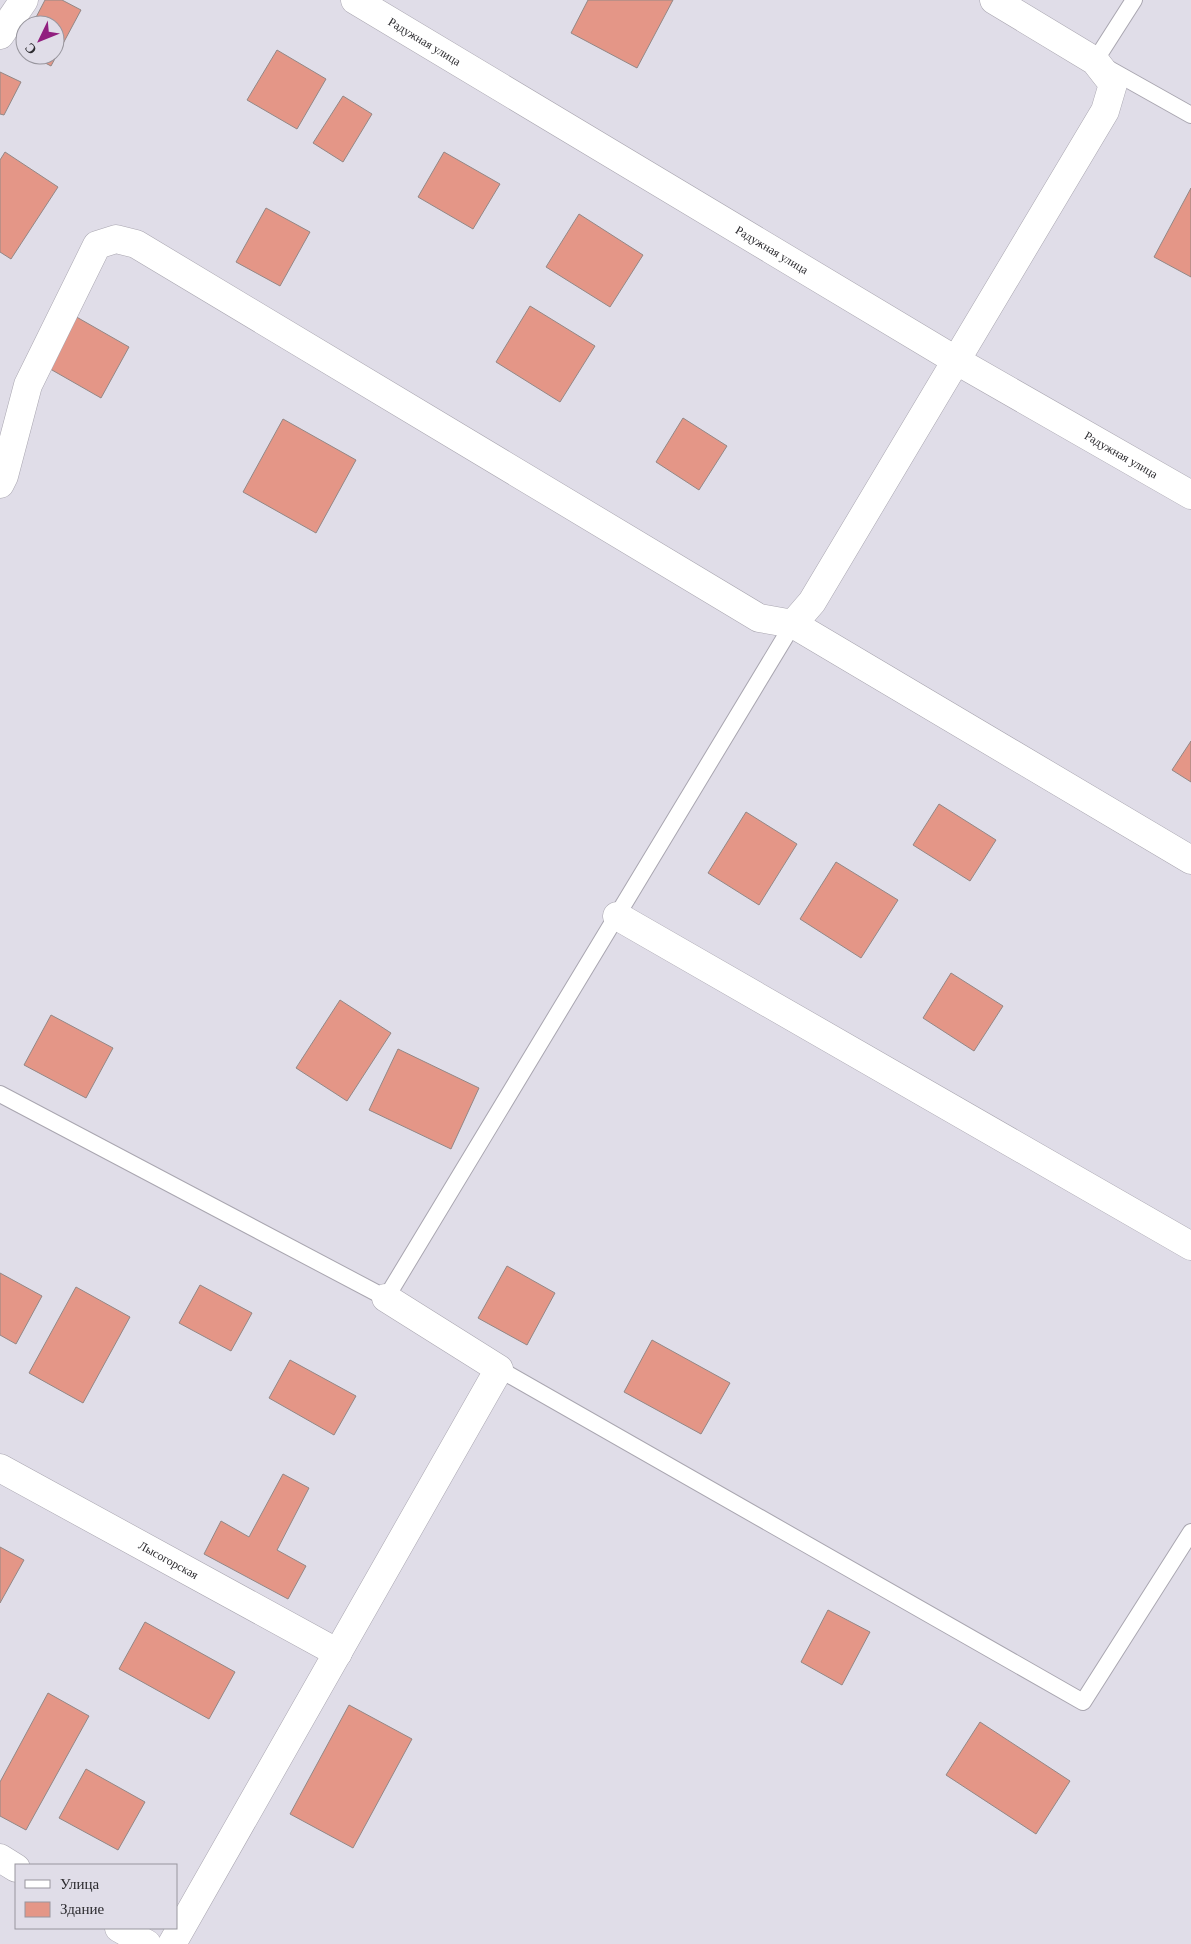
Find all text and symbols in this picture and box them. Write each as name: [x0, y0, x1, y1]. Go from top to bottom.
north arrow: [15, 15, 65, 65]
street label: Радужная улица: [386, 15, 464, 69]
text: С: [22, 40, 40, 57]
street label: Радужная улица: [733, 223, 811, 277]
street label: Радужная улица: [1082, 428, 1161, 482]
street label: Лысогорская: [136, 1538, 201, 1582]
legend: [15, 1864, 178, 1929]
text: Улица: [60, 1876, 99, 1892]
text: Здание: [60, 1901, 104, 1917]

